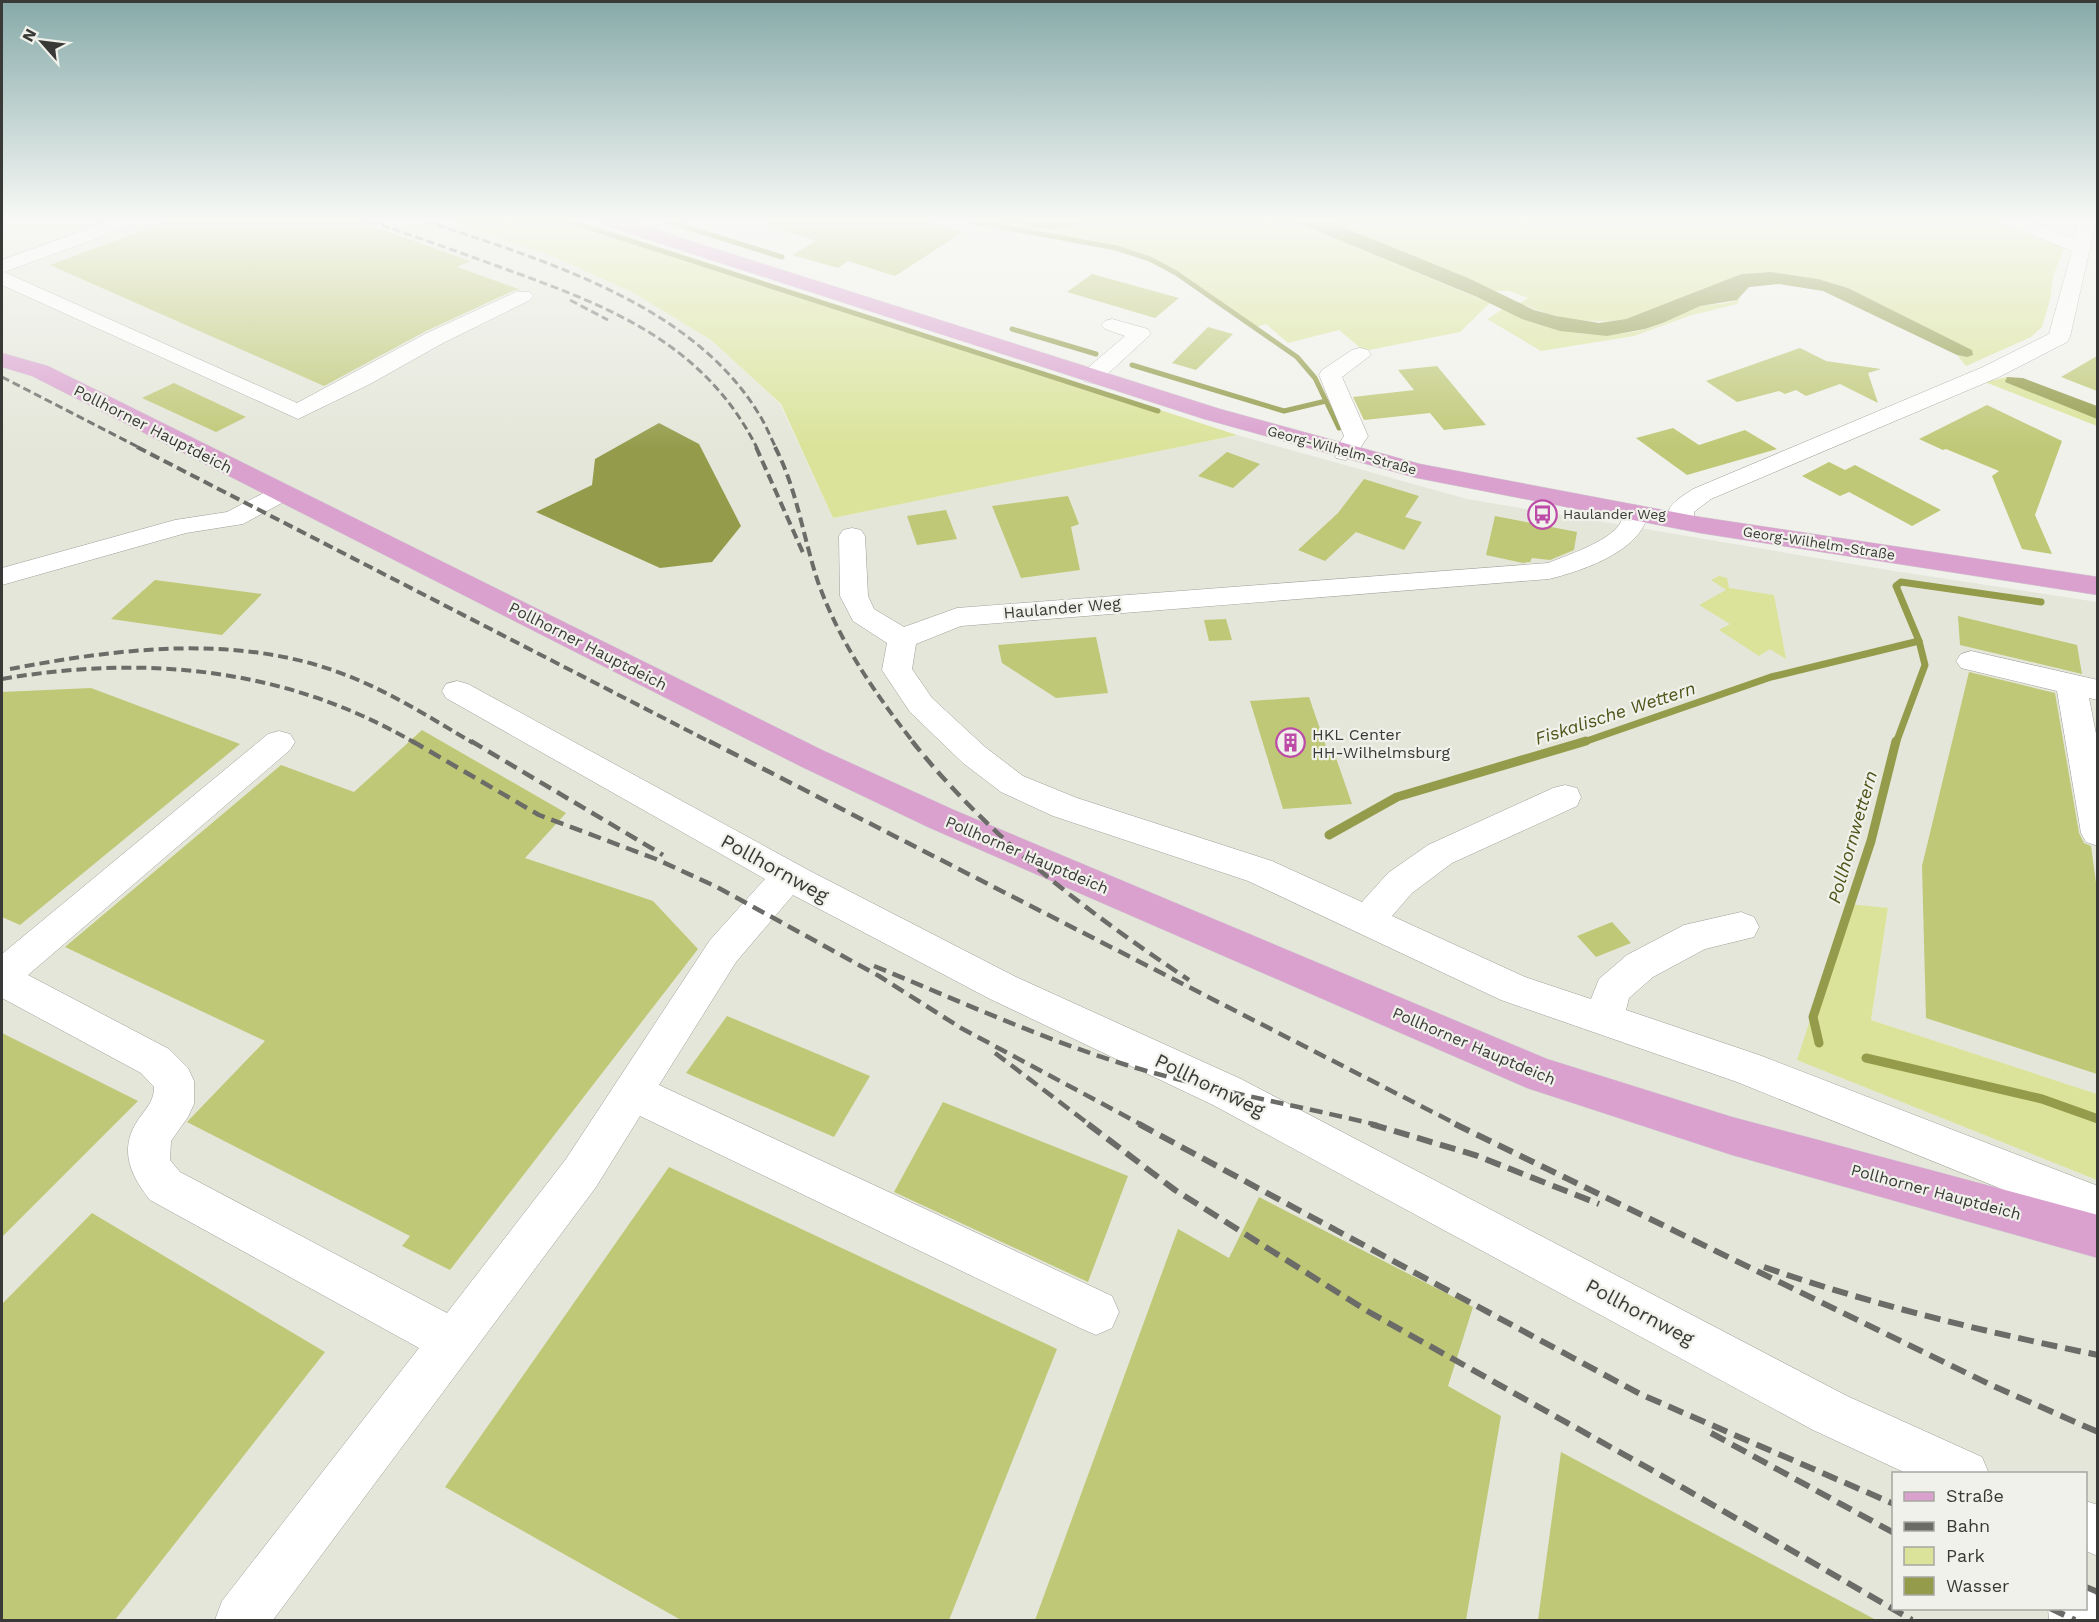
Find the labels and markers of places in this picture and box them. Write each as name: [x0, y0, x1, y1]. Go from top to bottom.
bus stop icon: Haulander Weg: [1526, 498, 1558, 530]
place label: Haulander Weg: [1563, 506, 1666, 522]
place label: HKL Center HH-Wilhelmsburg: [1312, 725, 1450, 762]
building icon: HKL Center HH-Wilhelmsburg: [1275, 727, 1307, 759]

